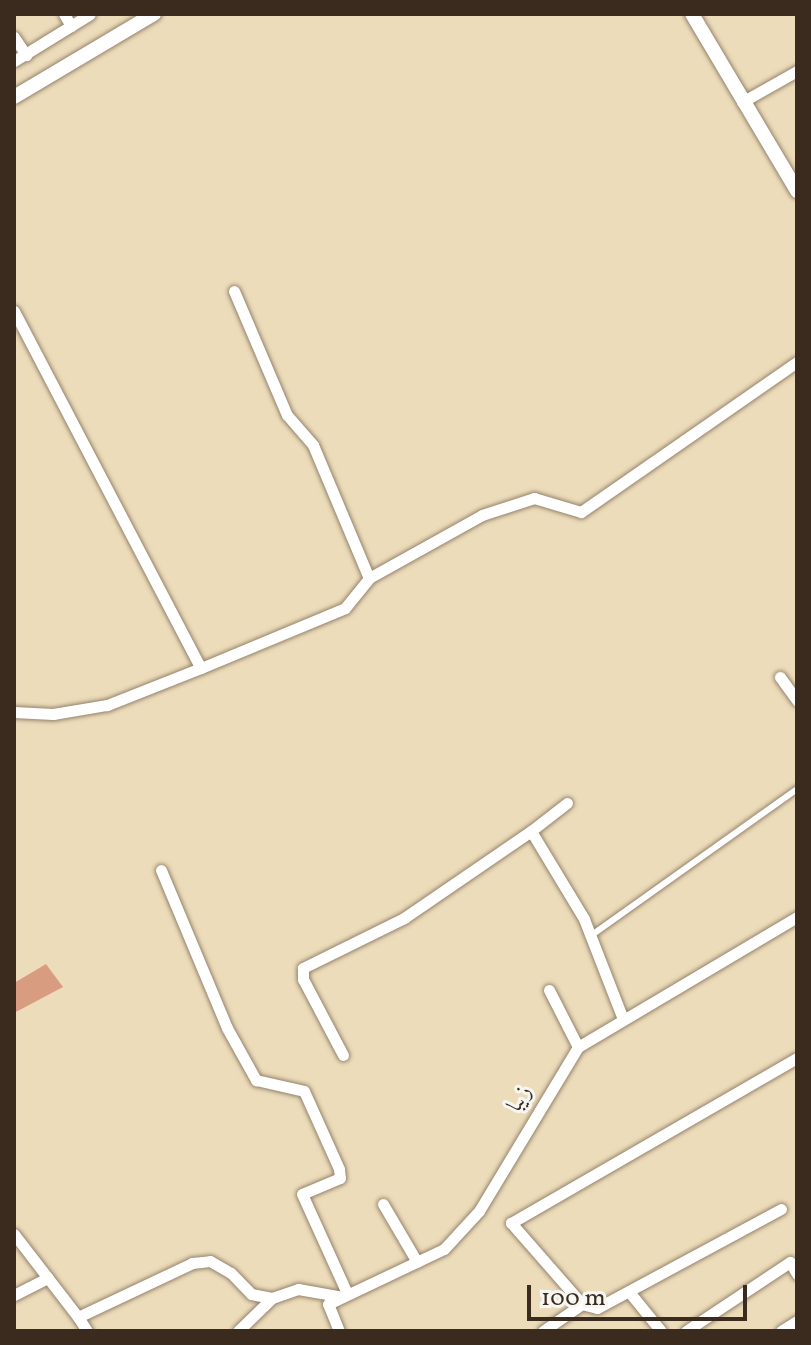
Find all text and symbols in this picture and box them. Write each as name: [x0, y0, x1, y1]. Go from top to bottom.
street label: زیبا: [502, 1081, 538, 1117]
scale bar: [531, 1269, 751, 1319]
text: 100 m: [541, 1282, 606, 1316]

